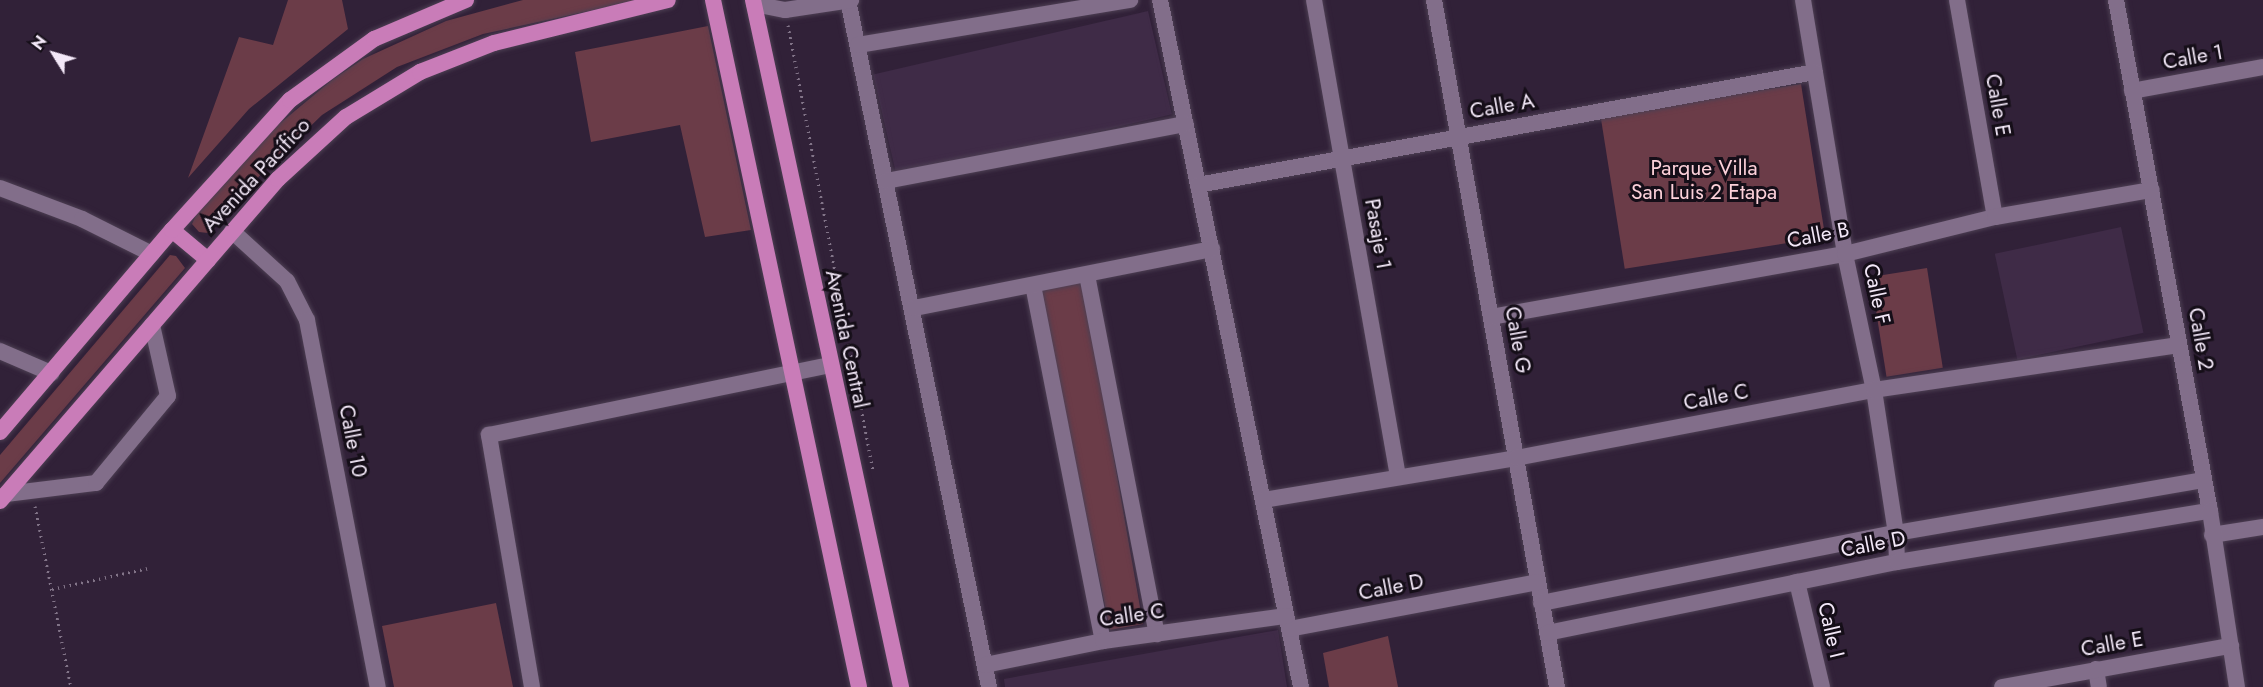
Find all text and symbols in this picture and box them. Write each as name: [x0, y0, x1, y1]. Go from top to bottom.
north arrow: [24, 24, 84, 84]
text: N: [26, 31, 52, 55]
street label: Calle 1: [2161, 39, 2225, 75]
street label: Calle E: [1980, 72, 2016, 138]
street label: Calle A: [1468, 88, 1536, 124]
street label: Avenida Pacífico: [197, 113, 315, 237]
park label: Parque Villa San Luis 2 Etapa: [1631, 155, 1777, 205]
street label: Pasaje 1: [1359, 197, 1397, 271]
street label: Calle B: [1785, 217, 1851, 253]
street label: Calle F: [1858, 261, 1896, 327]
street label: Avenida Central: [820, 268, 874, 410]
street label: Calle G: [1500, 305, 1536, 375]
street label: Calle 2: [2183, 306, 2219, 372]
street label: Calle C: [1681, 378, 1751, 416]
street label: Calle 10: [334, 403, 372, 479]
street label: Calle D: [1838, 525, 1908, 563]
street label: Calle D: [1356, 568, 1426, 606]
street label: Calle C: [1098, 598, 1166, 632]
street label: Calle I: [1812, 600, 1850, 660]
street label: Calle E: [2079, 626, 2145, 662]

